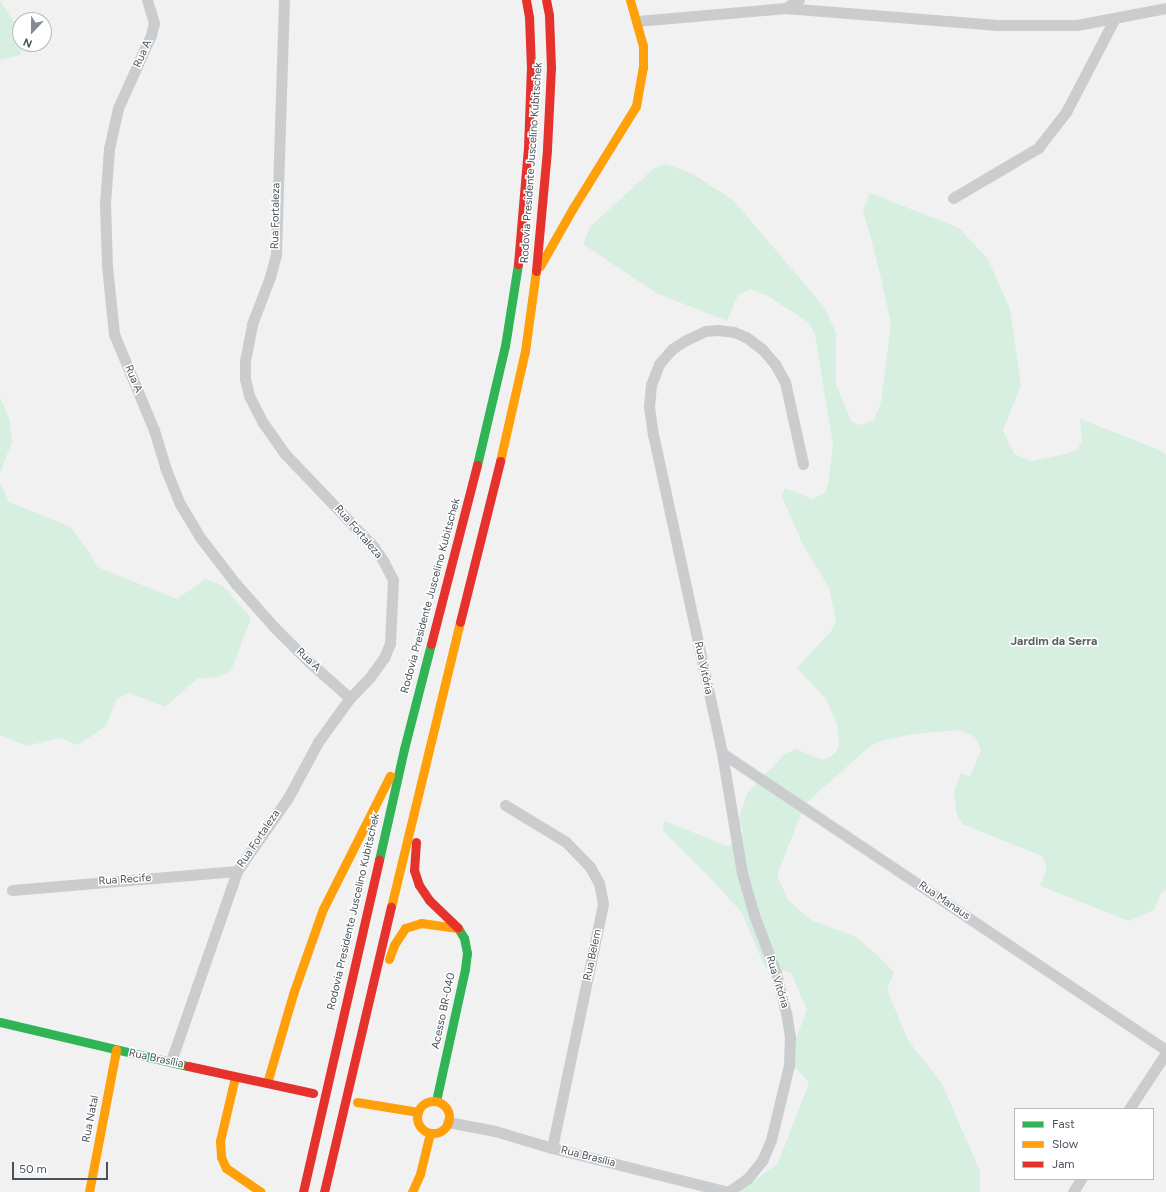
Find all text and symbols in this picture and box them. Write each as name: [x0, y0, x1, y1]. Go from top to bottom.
north arrow: [12, 12, 52, 52]
text: N: [21, 35, 34, 50]
street label: Rua A: [131, 38, 155, 70]
street label: Rodovia Presidente Juscelino Kubitschek: [518, 62, 546, 264]
street label: Rua Fortaleza: [269, 183, 283, 249]
street label: Rua A: [121, 363, 145, 395]
street label: Rodovia Presidente Juscelino Kubitschek: [399, 497, 463, 695]
street label: Rua Fortaleza: [331, 503, 385, 561]
district label: Jardim da Serra: [1011, 635, 1097, 649]
street label: Rua Vitória: [691, 640, 715, 696]
street label: Rua A: [293, 645, 323, 675]
street label: Rua Fortaleza: [235, 808, 283, 870]
street label: Rodovia Presidente Juscelino Kubitschek: [325, 812, 383, 1012]
street label: Rua Recife: [98, 872, 152, 888]
street label: Rua Manaus: [916, 879, 972, 923]
street label: Rua Belem: [581, 928, 605, 982]
street label: Rua Vitória: [763, 954, 791, 1010]
street label: Acesso BR-040: [429, 972, 459, 1050]
street label: Rua Brasília: [127, 1047, 185, 1071]
street label: Rua Natal: [80, 1094, 102, 1144]
legend: [1014, 1108, 1154, 1180]
text: Fast: [1052, 1117, 1075, 1131]
text: Slow: [1052, 1137, 1078, 1151]
street label: Rua Brasília: [559, 1144, 617, 1170]
scale bar: [14, 1154, 110, 1180]
text: Jam: [1052, 1157, 1075, 1171]
text: 50 m: [19, 1162, 47, 1176]

